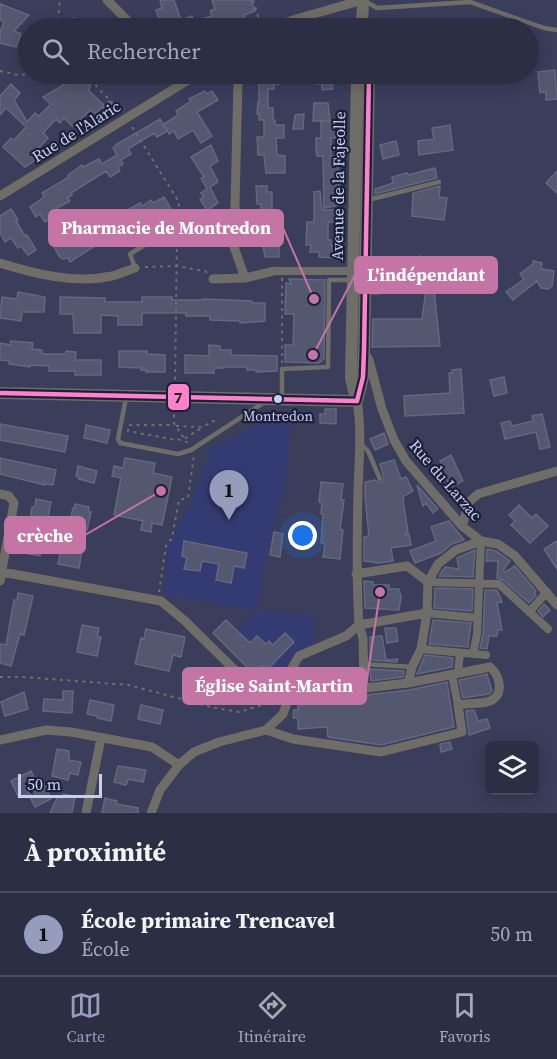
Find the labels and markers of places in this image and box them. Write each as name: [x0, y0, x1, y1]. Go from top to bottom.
callout: Pharmacie de Montredon: [49, 210, 283, 246]
callout: L'indépendant: [355, 257, 497, 293]
marker: Montredon: [272, 393, 284, 405]
place label: Montredon: [243, 406, 314, 426]
pin: 1: [210, 470, 248, 520]
callout: crèche: [5, 517, 85, 553]
callout: Église Saint-Martin: [183, 668, 366, 704]

